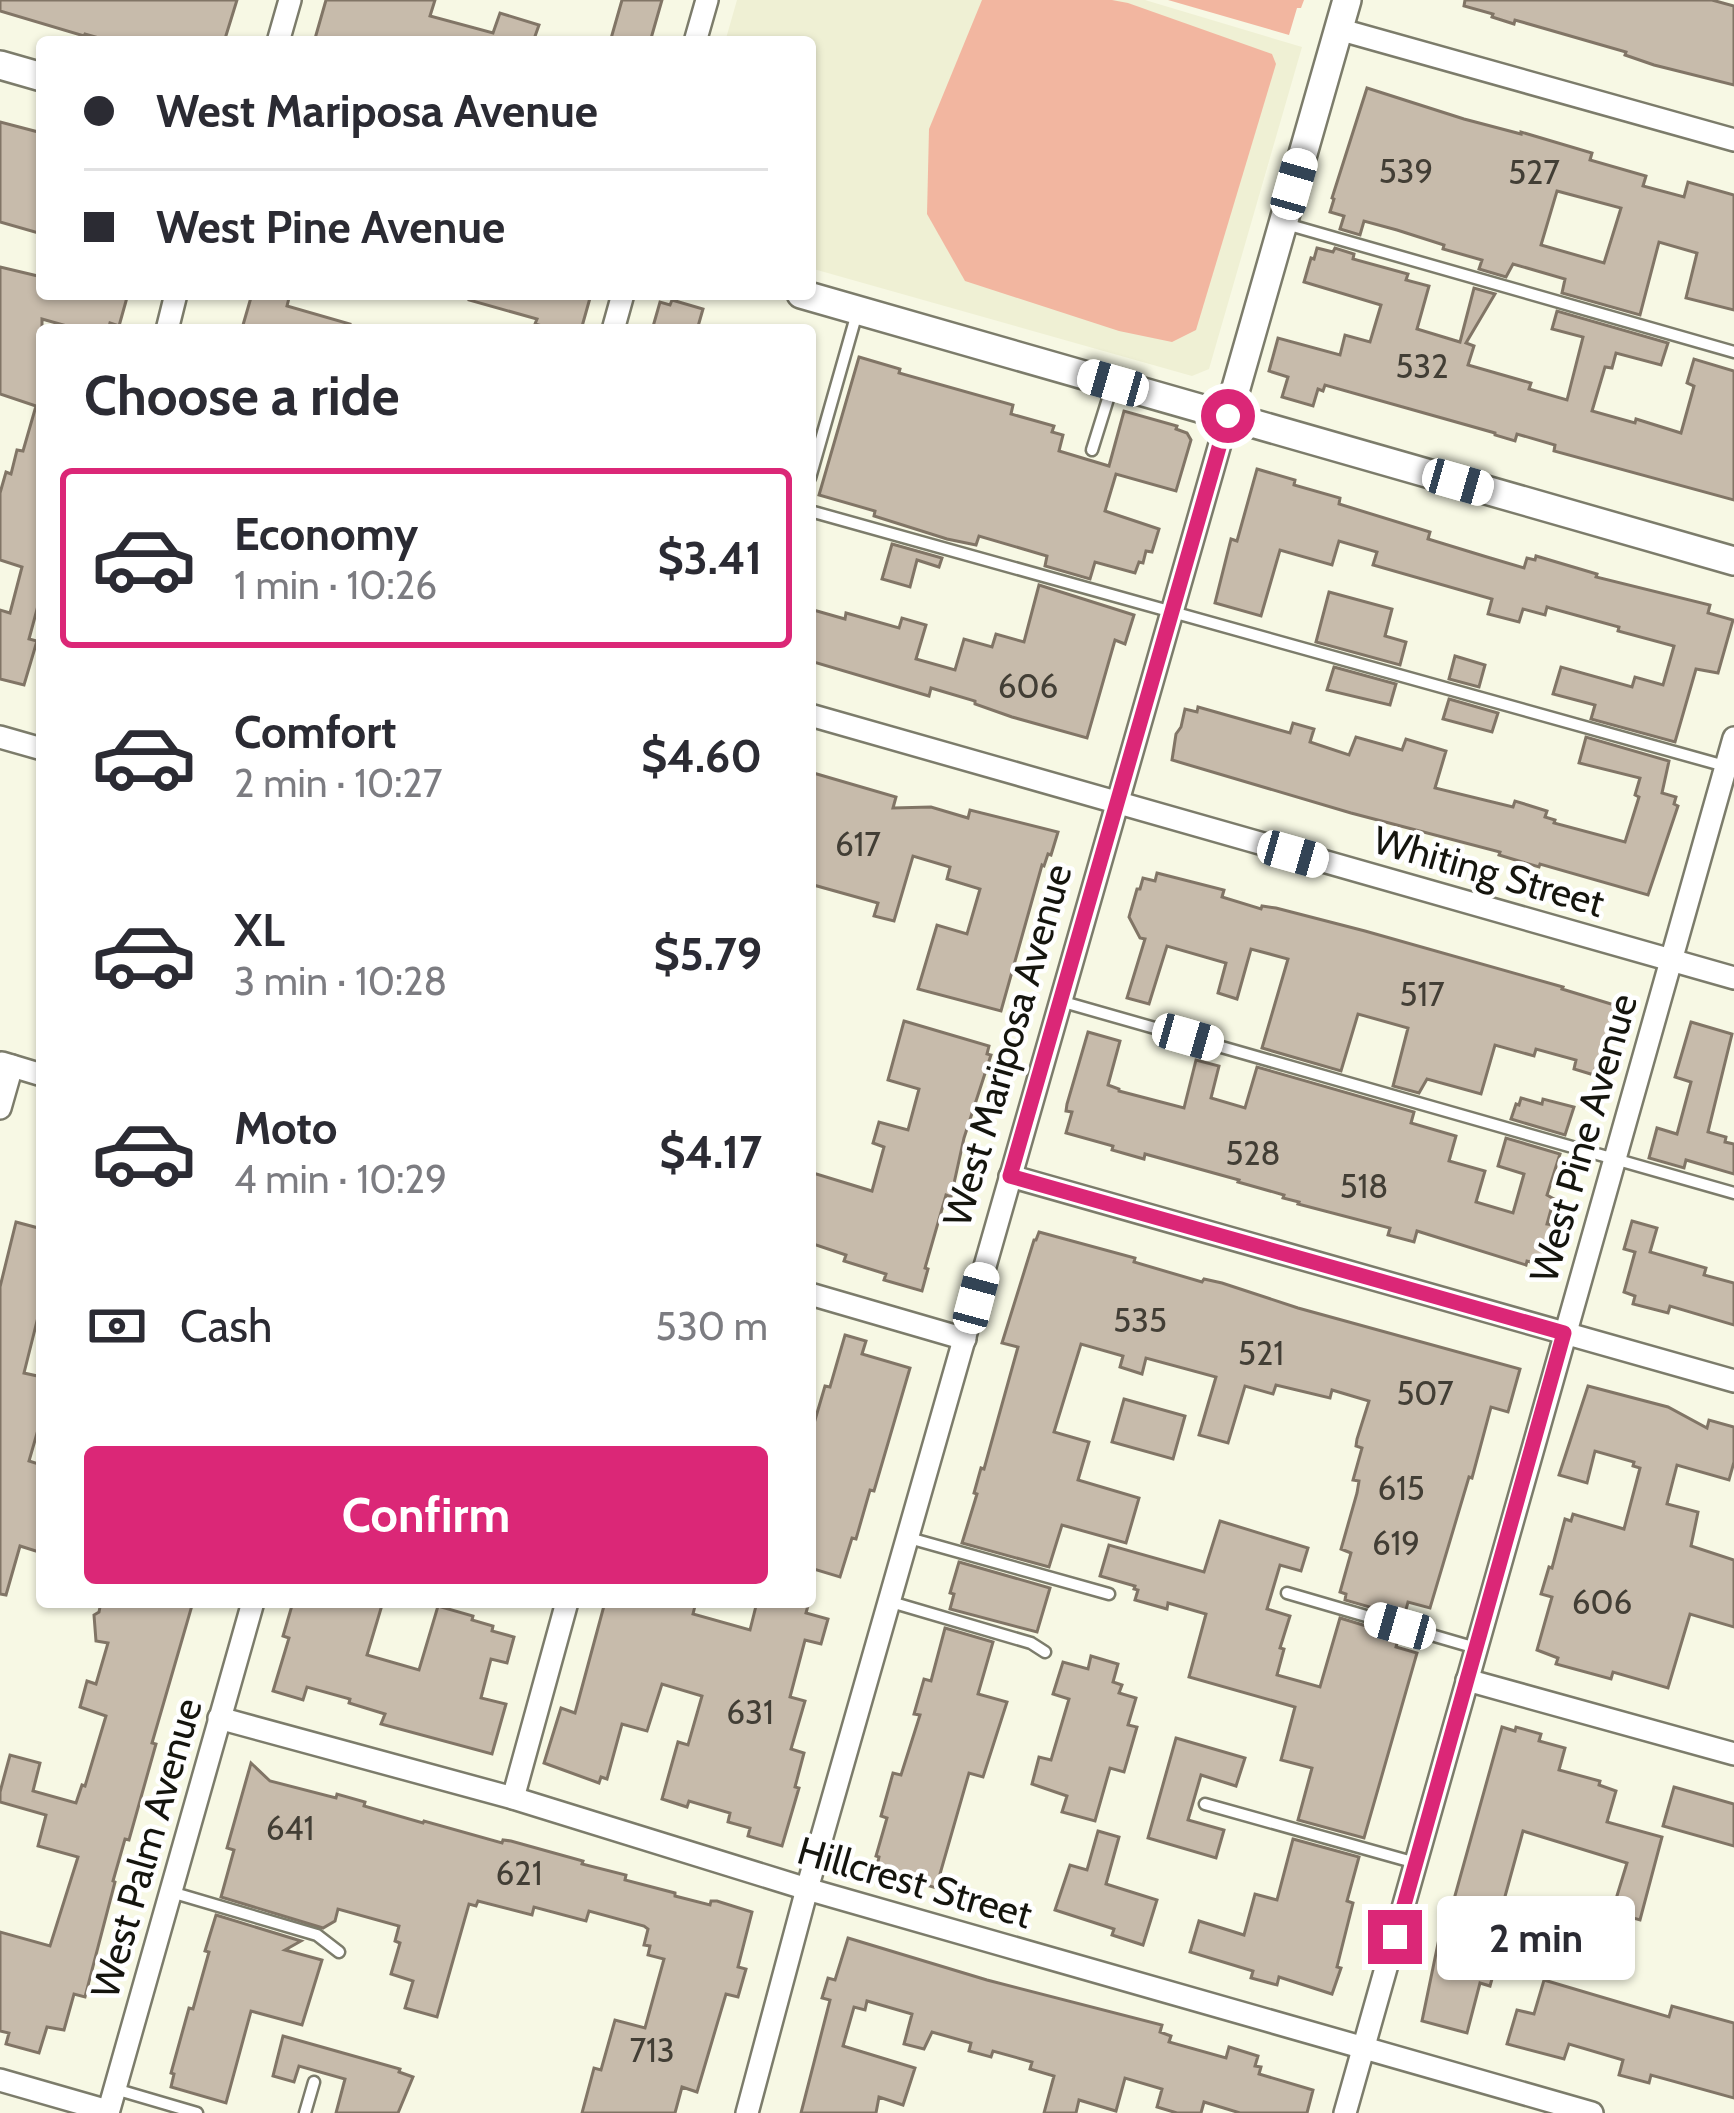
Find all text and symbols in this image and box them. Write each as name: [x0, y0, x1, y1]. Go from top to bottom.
text: West Mariposa Avenue: [156, 84, 598, 138]
car: [1267, 144, 1321, 224]
house number: 539: [1379, 151, 1433, 191]
house number: 527: [1508, 152, 1560, 192]
text: West Pine Avenue: [156, 200, 505, 254]
house number: 532: [1396, 346, 1449, 386]
car: [1073, 356, 1153, 410]
text: Choose a ride: [84, 363, 399, 429]
route start: [1201, 389, 1255, 443]
car: [1418, 455, 1498, 509]
icon: car: [90, 504, 198, 612]
text: Economy: [234, 507, 418, 561]
text: $3.41: [657, 531, 762, 585]
text: 1 min · 10:26: [234, 561, 437, 609]
house number: 606: [998, 666, 1058, 706]
icon: car: [90, 702, 198, 810]
text: Comfort: [234, 705, 397, 759]
text: $4.60: [641, 729, 762, 783]
text: 2 min · 10:27: [234, 759, 442, 807]
street label: Whiting Street: [1368, 815, 1610, 927]
house number: 617: [835, 824, 881, 864]
car: [1253, 827, 1333, 881]
street label: West Mariposa Avenue: [932, 858, 1082, 1232]
icon: car: [90, 900, 198, 1008]
text: XL: [234, 903, 285, 957]
text: $5.79: [654, 927, 762, 981]
text: 3 min · 10:28: [234, 957, 447, 1005]
house number: 517: [1399, 974, 1445, 1014]
street label: West Pine Avenue: [1519, 988, 1647, 1288]
car: [1148, 1010, 1228, 1064]
icon: car: [90, 1098, 198, 1206]
text: Moto: [234, 1101, 337, 1155]
text: $4.17: [659, 1125, 762, 1179]
house number: 528: [1225, 1133, 1281, 1173]
text: 4 min · 10:29: [234, 1155, 447, 1203]
house number: 518: [1340, 1166, 1388, 1206]
car: [949, 1259, 1003, 1337]
icon: cash: [84, 1293, 150, 1359]
text: Cash: [180, 1299, 272, 1353]
house number: 535: [1113, 1300, 1167, 1340]
text: 530 m: [656, 1302, 768, 1350]
house number: 521: [1238, 1333, 1284, 1373]
house number: 507: [1396, 1373, 1454, 1413]
button: Confirm: [84, 1446, 768, 1584]
house number: 615: [1377, 1468, 1425, 1508]
house number: 619: [1372, 1523, 1420, 1563]
house number: 606: [1572, 1582, 1632, 1622]
car: [1360, 1599, 1440, 1653]
house number: 631: [726, 1692, 774, 1732]
street label: West Palm Avenue: [80, 1693, 212, 2003]
house number: 641: [266, 1808, 314, 1848]
street label: Hillcrest Street: [792, 1826, 1038, 1938]
house number: 621: [496, 1853, 542, 1893]
callout: 2 min: [1437, 1895, 1635, 1979]
route end: [1368, 1910, 1422, 1964]
text: 2 min: [1489, 1914, 1583, 1962]
house number: 713: [629, 2030, 675, 2070]

